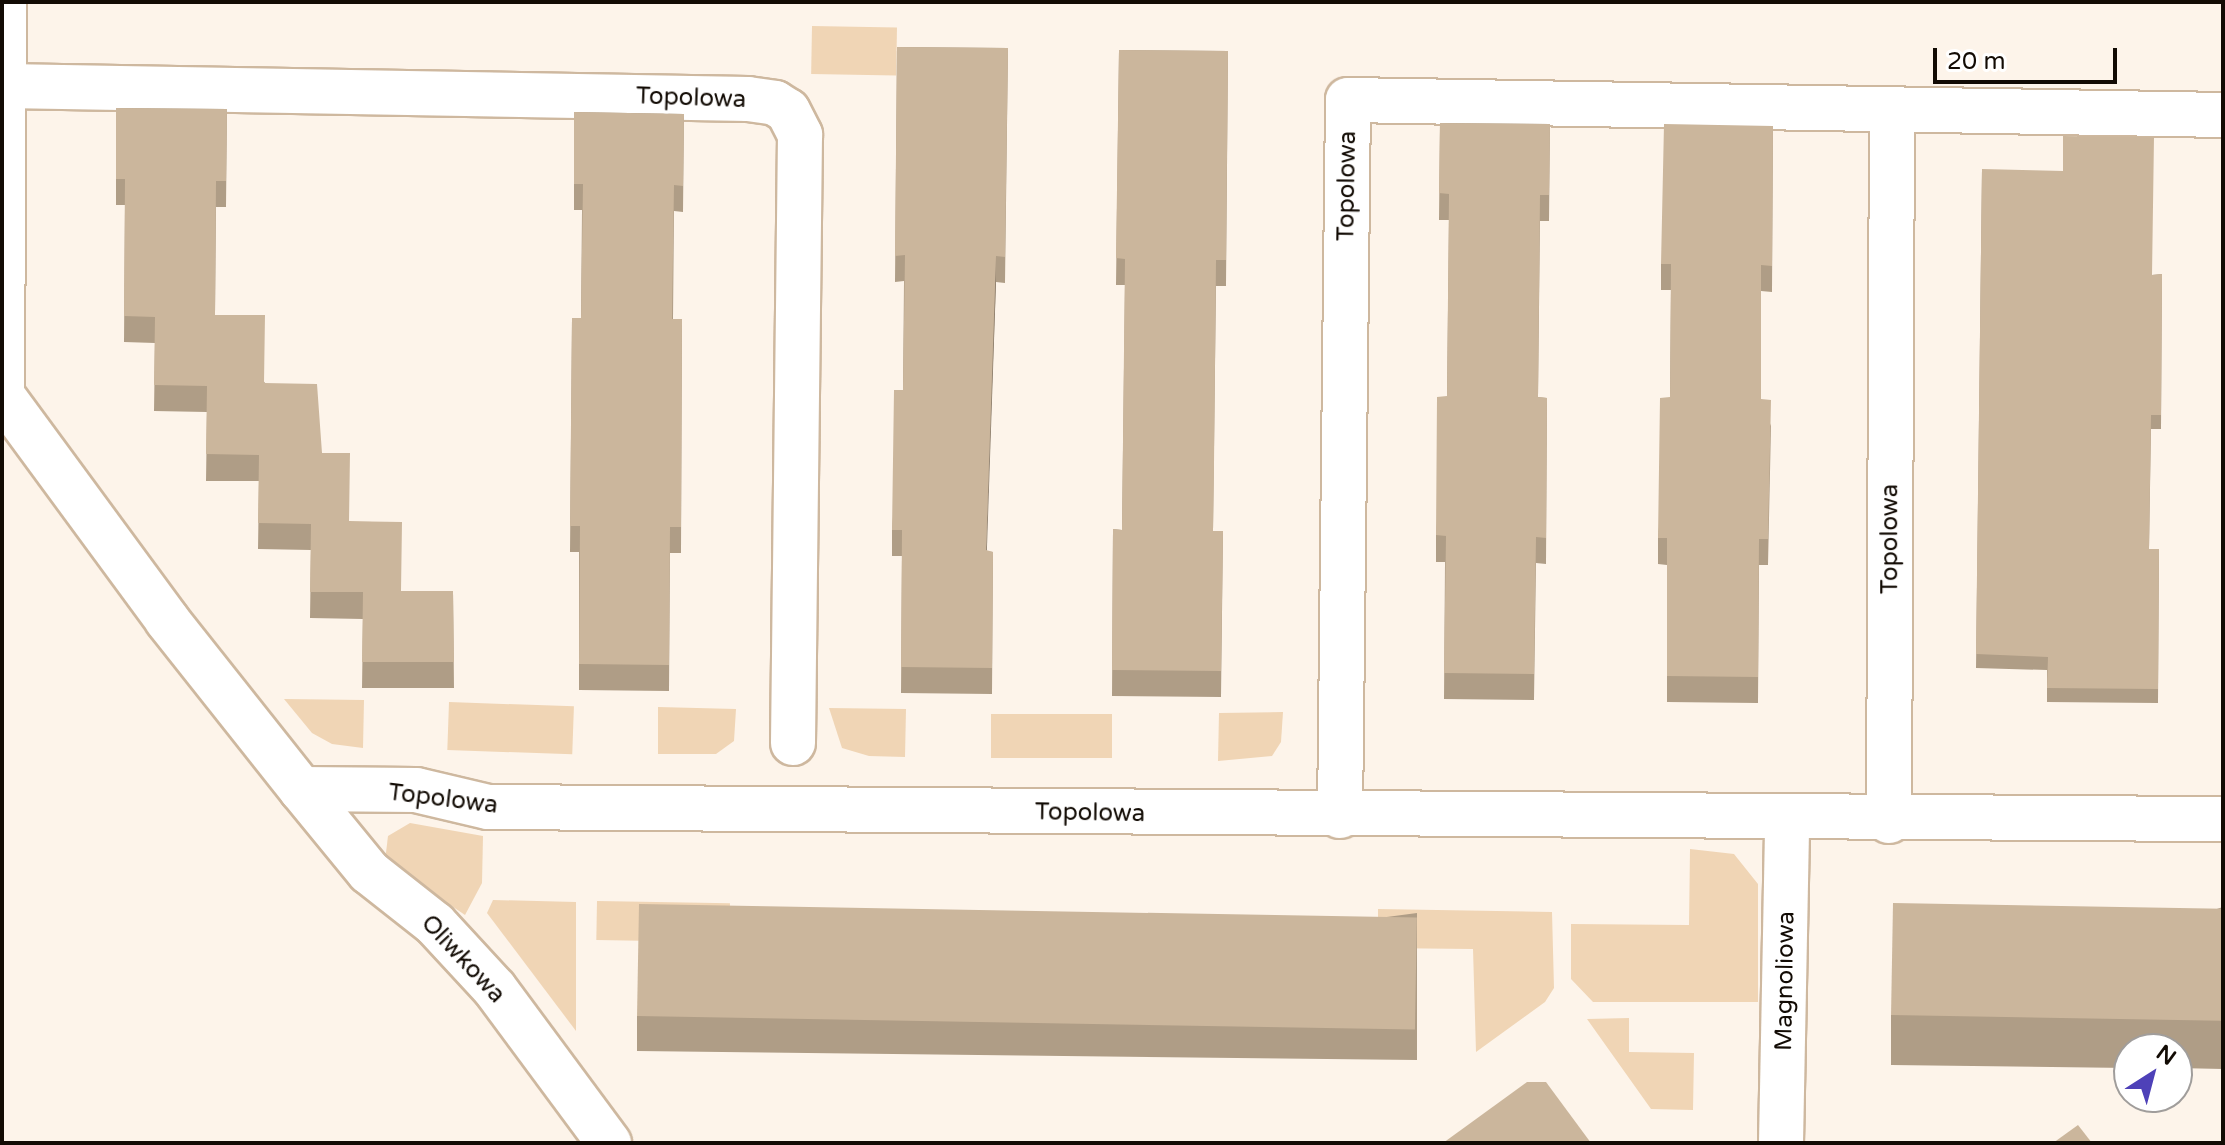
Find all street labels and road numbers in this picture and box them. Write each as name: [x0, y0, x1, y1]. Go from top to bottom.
street label: Topolowa: [635, 82, 747, 114]
street label: Topolowa: [1332, 131, 1362, 241]
street label: Topolowa: [1876, 484, 1904, 594]
street label: Topolowa: [387, 778, 499, 820]
street label: Topolowa: [1035, 798, 1145, 828]
street label: Oliwkowa: [415, 909, 511, 1009]
street label: Magnoliowa: [1769, 911, 1801, 1051]

